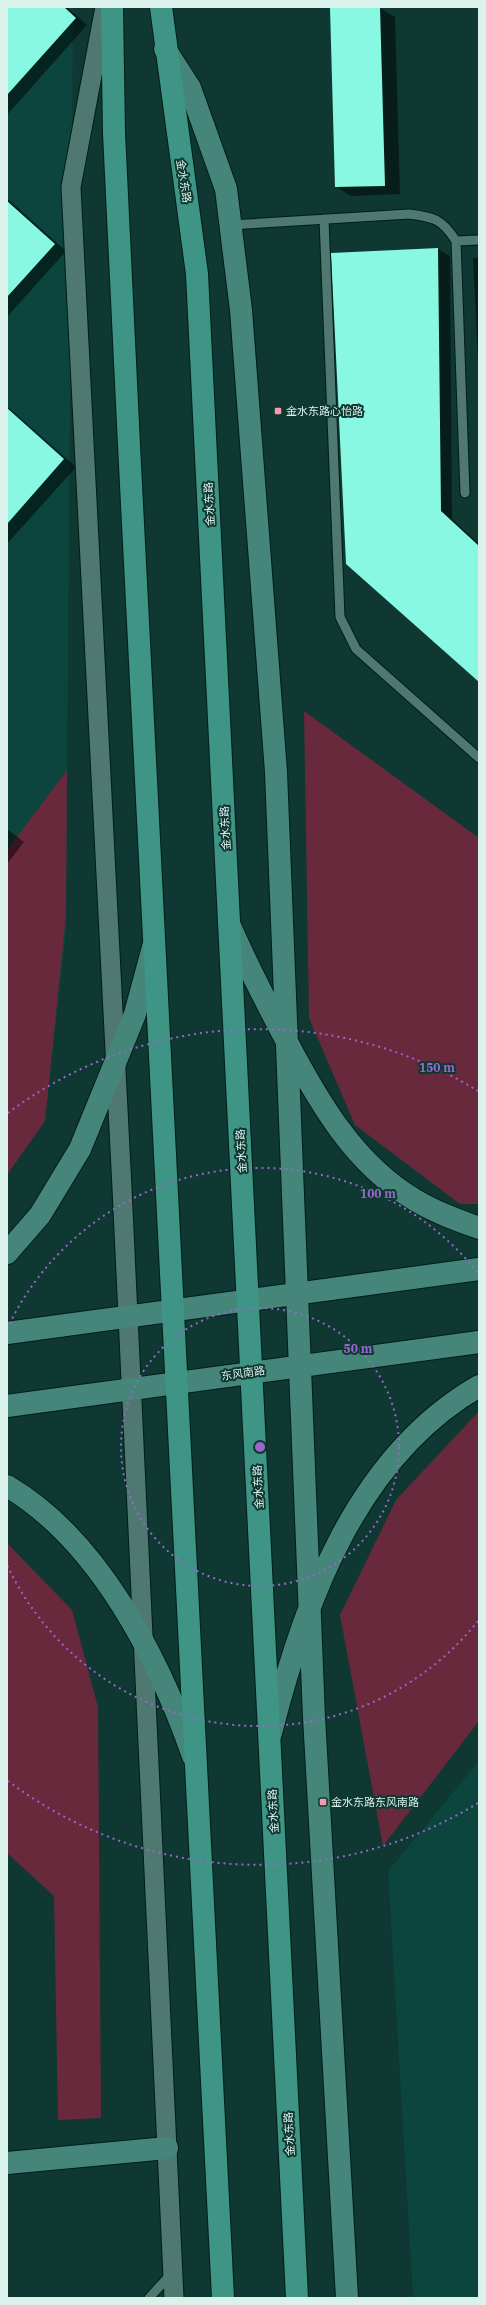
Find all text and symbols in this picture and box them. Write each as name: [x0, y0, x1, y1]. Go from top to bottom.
street label: 金水东路: [174, 158, 194, 204]
place label: 金水东路心怡路: [286, 404, 363, 418]
marker: 金水东路心怡路: [273, 406, 283, 416]
street label: 金水东路: [201, 482, 217, 526]
street label: 金水东路: [217, 806, 233, 850]
text: 150 m: [419, 1060, 455, 1075]
street label: 金水东路: [233, 1129, 249, 1173]
text: 100 m: [360, 1186, 396, 1201]
text: 50 m: [344, 1341, 373, 1356]
street label: 东风南路: [220, 1363, 266, 1383]
centre of rings: [253, 1440, 267, 1454]
street label: 金水东路: [250, 1465, 266, 1509]
street label: 金水东路: [265, 1789, 281, 1833]
place label: 金水东路东风南路: [331, 1795, 419, 1809]
marker: 金水东路东风南路: [318, 1797, 328, 1807]
street label: 金水东路: [281, 2112, 297, 2156]

